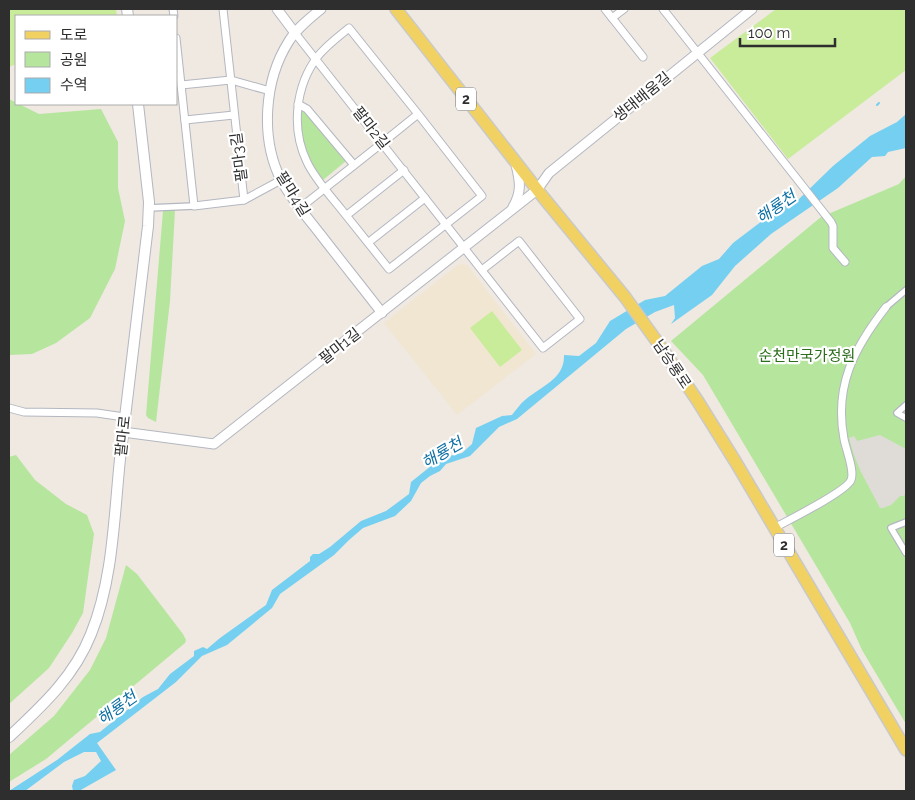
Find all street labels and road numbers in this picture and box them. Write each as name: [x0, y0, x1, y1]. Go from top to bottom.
street label: 생태배움길: [610, 68, 674, 126]
road number: 2: [456, 88, 476, 110]
street label: 팔마2길: [349, 103, 393, 153]
street label: 팔마3길: [227, 131, 251, 183]
street label: 팔마4길: [272, 168, 314, 220]
street label: 팔마1길: [316, 324, 364, 368]
street label: 남승룡로: [649, 336, 695, 392]
street label: 팔마로: [112, 414, 134, 458]
road number: 2: [774, 534, 794, 556]

